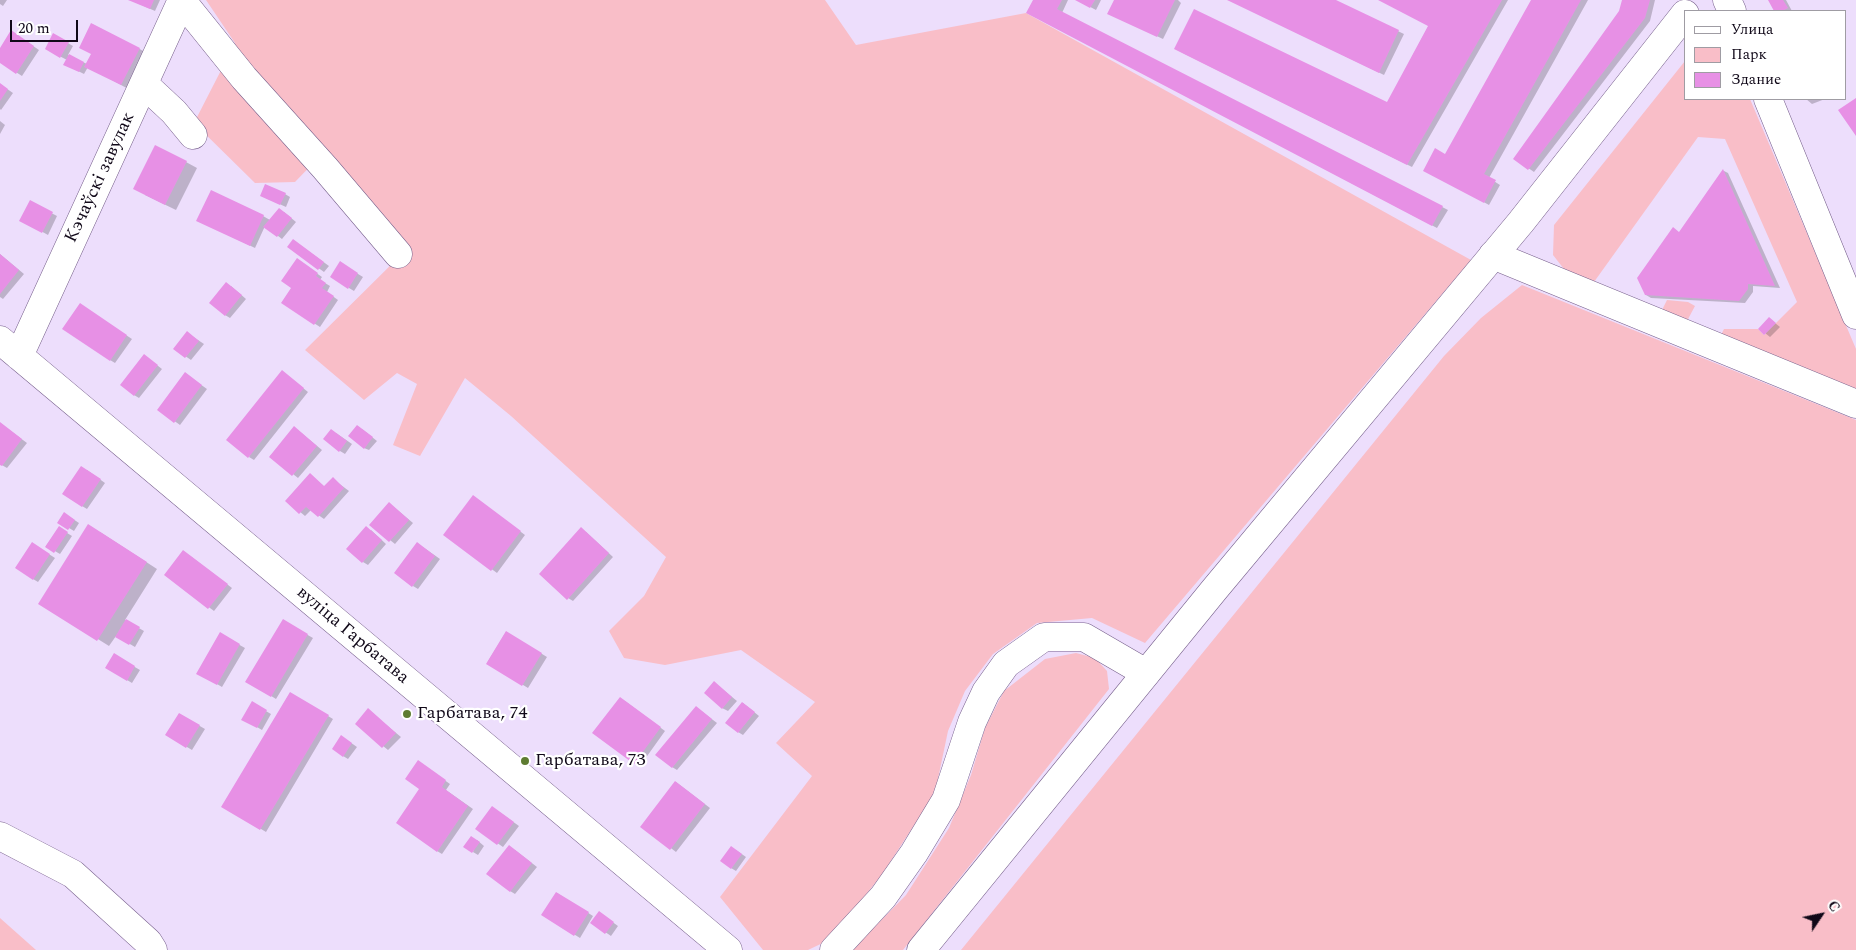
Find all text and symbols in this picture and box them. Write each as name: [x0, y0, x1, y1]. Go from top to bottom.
scale bar: [12, 10, 80, 42]
legend: [1684, 10, 1846, 100]
text: 20 m: [18, 17, 50, 40]
text: Улица: [1731, 18, 1773, 41]
text: Парк: [1731, 43, 1767, 66]
text: Здание: [1731, 68, 1781, 91]
street label: Кэчаўскі завулак: [61, 109, 141, 247]
street label: вуліца Гарбатава: [291, 583, 413, 689]
place label: Гарбатава, 74: [417, 703, 528, 725]
marker: Гарбатава, 74: [401, 708, 413, 720]
place label: Гарбатава, 73: [535, 750, 646, 772]
marker: Гарбатава, 73: [519, 755, 531, 767]
north arrow: [1796, 890, 1846, 940]
text: С: [1822, 896, 1845, 916]

